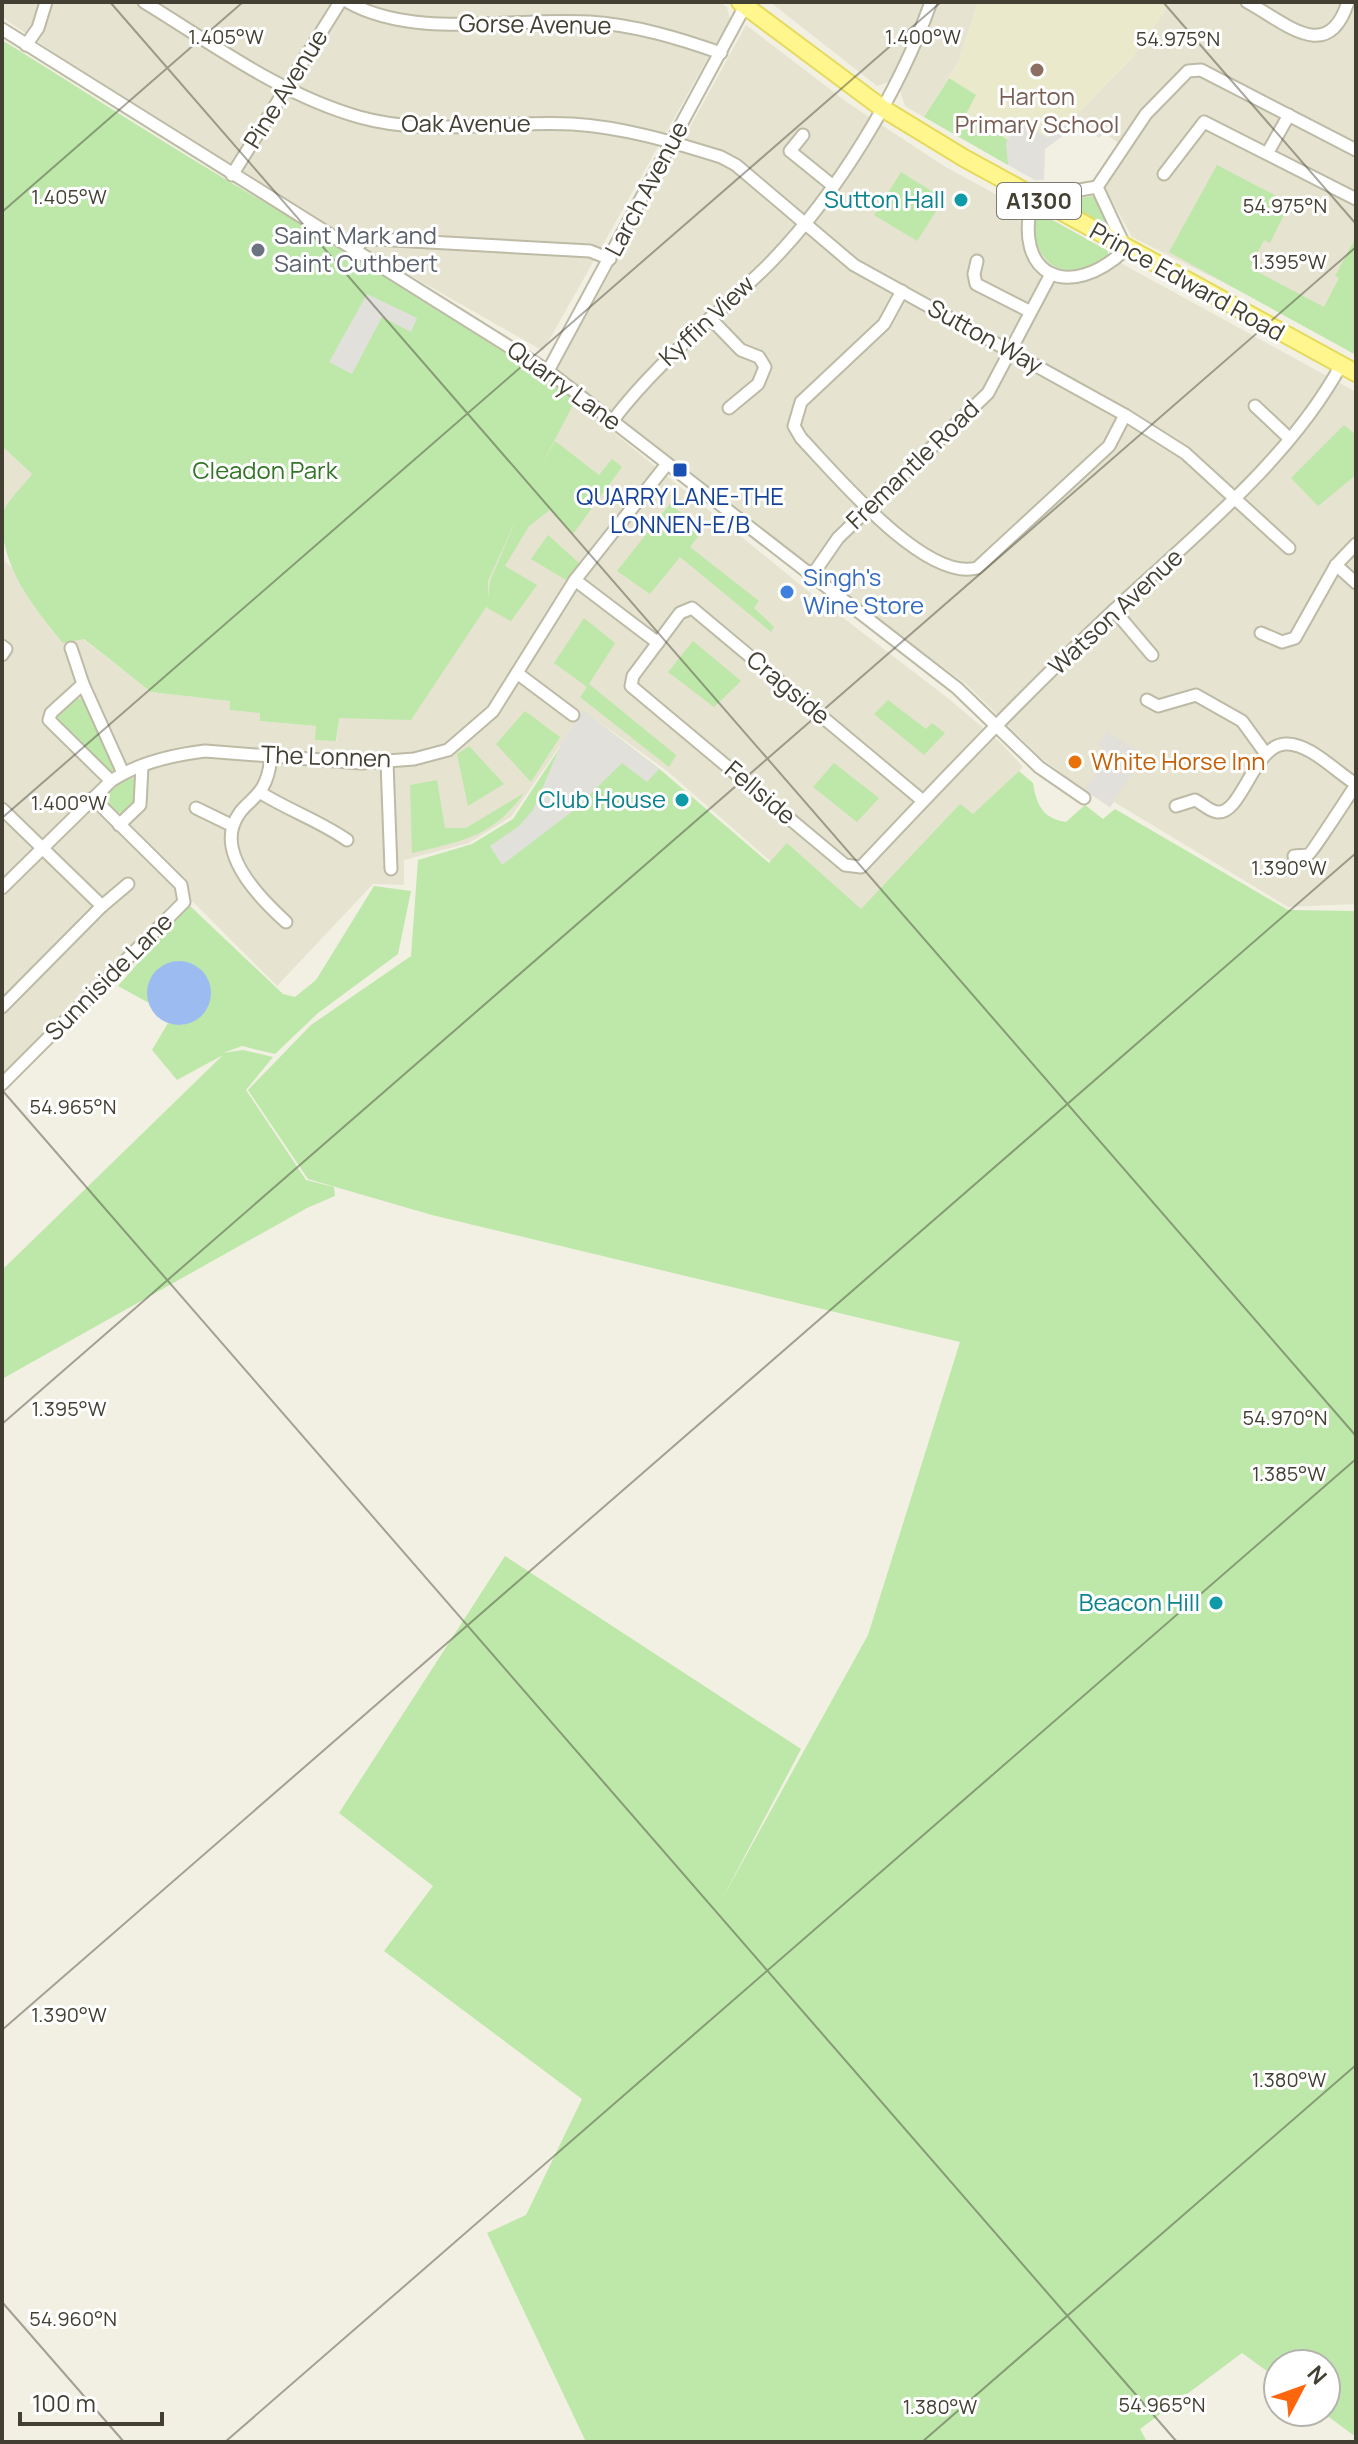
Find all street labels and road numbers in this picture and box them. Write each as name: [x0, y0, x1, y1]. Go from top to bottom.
street label: Gorse Avenue: [458, 6, 612, 41]
street label: Pine Avenue: [235, 22, 335, 154]
street label: Oak Avenue: [401, 106, 531, 139]
street label: Larch Avenue: [596, 115, 695, 262]
road number: A1300: [997, 183, 1081, 219]
street label: Prince Edward Road: [1084, 213, 1291, 348]
street label: Kyffin View: [651, 267, 761, 373]
street label: Sutton Way: [922, 291, 1049, 381]
street label: Quarry Lane: [501, 332, 629, 437]
street label: Fremantle Road: [838, 392, 986, 536]
street label: Watson Avenue: [1041, 540, 1189, 682]
street label: Cragside: [740, 642, 838, 731]
street label: The Lonnen: [260, 737, 392, 774]
street label: Fellside: [718, 752, 804, 831]
street label: Sunniside Lane: [37, 905, 179, 1047]

